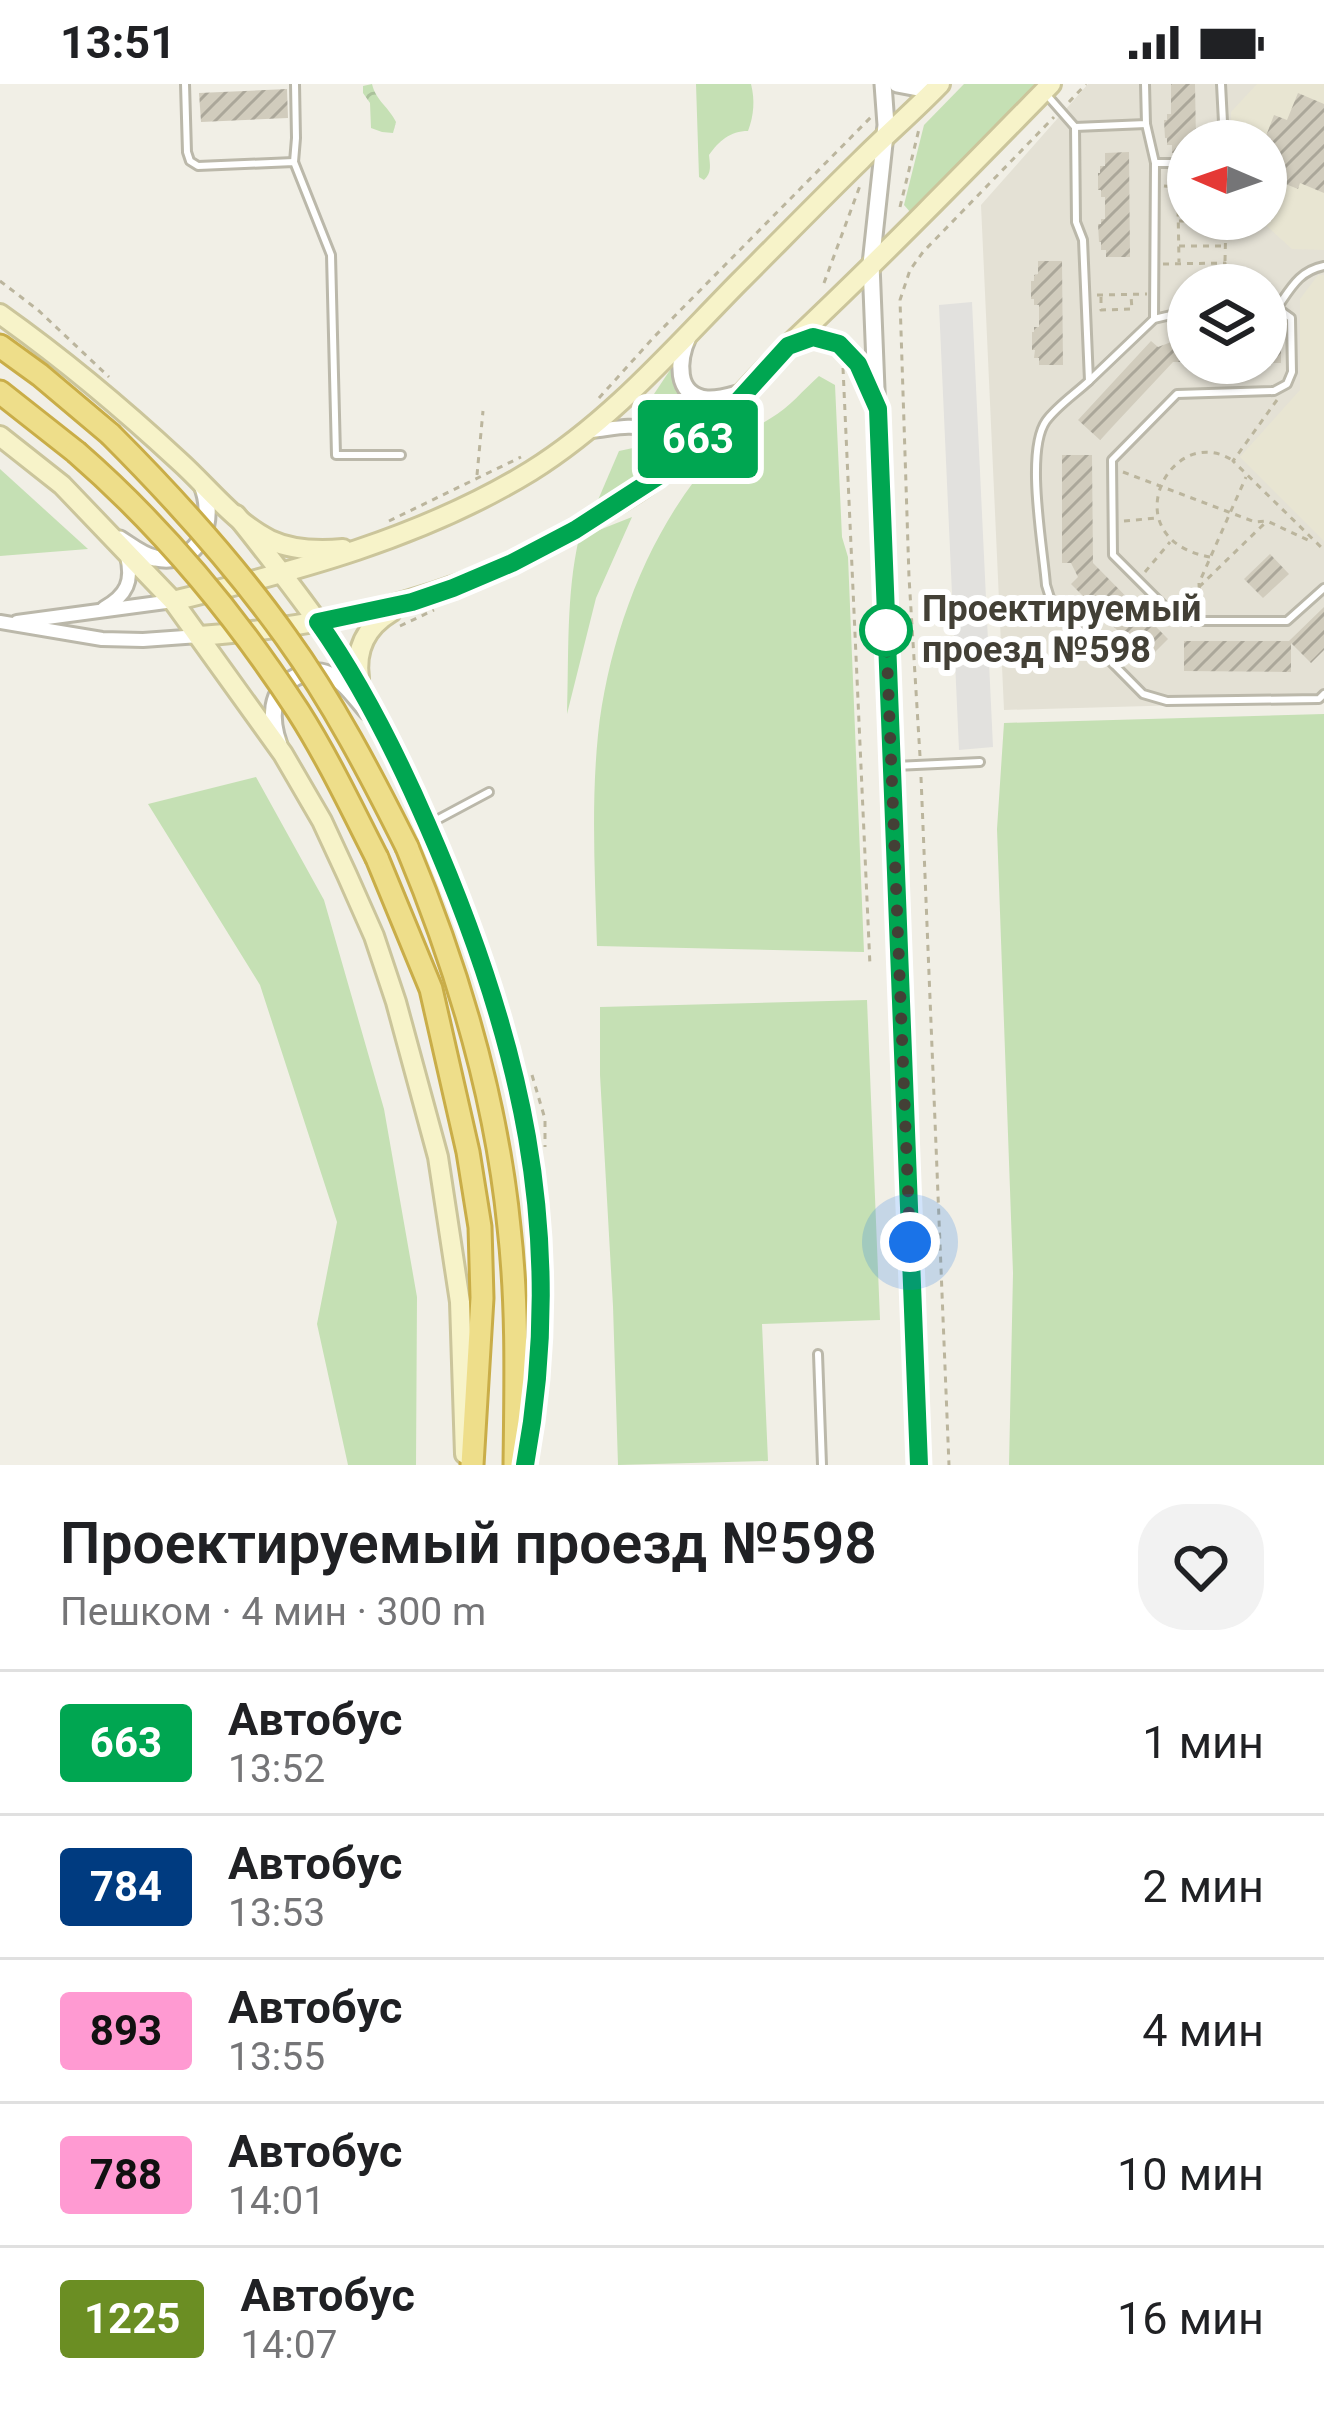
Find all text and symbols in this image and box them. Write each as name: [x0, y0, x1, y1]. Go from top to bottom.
text: 13:51: [60, 16, 176, 69]
north arrow: [1167, 120, 1287, 240]
map controls: [1167, 120, 1287, 384]
button: layers: [1167, 264, 1287, 384]
line badge: 663: [629, 400, 767, 478]
text: 663: [662, 414, 734, 463]
place label: Проектируемый проезд №598: [922, 588, 1201, 671]
marker: Проектируемый проезд №598: [861, 605, 911, 655]
your location: [880, 1212, 940, 1272]
button: heart: [1138, 1504, 1264, 1630]
text: Проектируемый проезд №598: [60, 1510, 877, 1577]
text: Пешком · 4 мин · 300 m: [60, 1589, 486, 1635]
text: Автобус: [228, 1693, 403, 1746]
text: 1 мин: [1142, 1716, 1264, 1769]
text: 663: [90, 1718, 162, 1767]
text: 13:52: [228, 1746, 325, 1792]
text: Автобус: [228, 1837, 403, 1890]
text: 2 мин: [1142, 1860, 1264, 1913]
text: 784: [90, 1862, 162, 1911]
text: 13:53: [228, 1890, 325, 1936]
text: Автобус: [228, 1981, 403, 2034]
text: 4 мин: [1142, 2004, 1264, 2057]
text: 893: [90, 2006, 162, 2055]
text: 13:55: [228, 2034, 325, 2080]
text: Автобус: [228, 2125, 403, 2178]
text: 10 мин: [1117, 2148, 1264, 2201]
text: 788: [90, 2150, 162, 2199]
text: 14:01: [228, 2178, 325, 2224]
text: Автобус: [240, 2269, 415, 2322]
text: 16 мин: [1117, 2292, 1264, 2345]
text: 1225: [84, 2294, 180, 2343]
text: 14:07: [240, 2322, 338, 2368]

